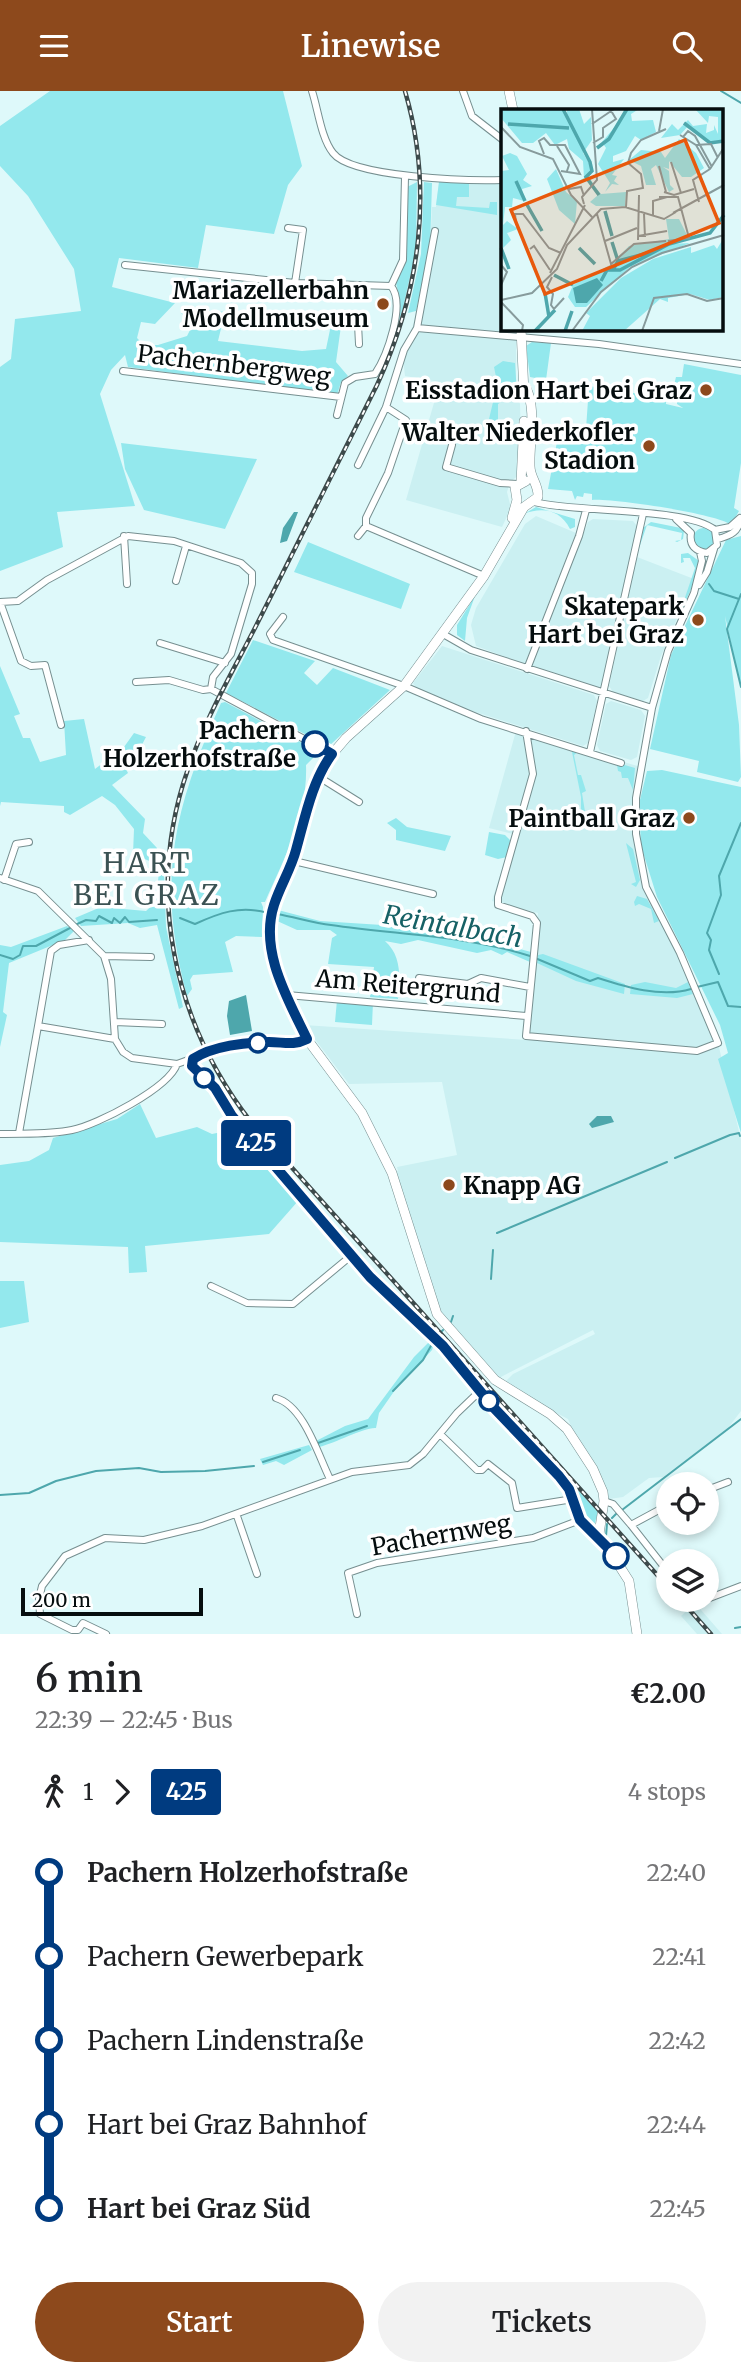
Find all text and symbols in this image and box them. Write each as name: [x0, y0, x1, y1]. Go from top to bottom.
text: Linewise: [300, 26, 441, 66]
icon: menu: [35, 27, 73, 65]
icon: search: [668, 27, 706, 65]
inset map: [501, 109, 724, 331]
place label: Mariazellerbahn Modellmuseum: [173, 275, 369, 334]
marker: Mariazellerbahn Modellmuseum: [375, 296, 391, 312]
street label: Pachernbergweg: [135, 338, 333, 392]
place label: Eisstadion Hart bei Graz: [405, 375, 692, 406]
marker: Eisstadion Hart bei Graz: [698, 382, 714, 398]
place label: Walter Niederkofler Stadion: [401, 417, 635, 476]
marker: Walter Niederkofler Stadion: [641, 438, 657, 454]
place label: Skatepark Hart bei Graz: [528, 591, 684, 650]
marker: Skatepark Hart bei Graz: [690, 612, 706, 628]
place label: Pachern Holzerhofstraße: [103, 715, 296, 774]
marker: Pachern Holzerhofstraße: [302, 731, 328, 757]
place label: Paintball Graz: [508, 803, 675, 834]
marker: Paintball Graz: [681, 810, 697, 826]
district label: HART BEI GRAZ: [73, 845, 221, 913]
water label: Reintalbach: [381, 898, 525, 954]
street label: Am Reitergrund: [313, 962, 502, 1010]
unlabelled marker: [248, 1033, 268, 1053]
unlabelled marker: [194, 1068, 214, 1088]
line badge: 425: [216, 1120, 296, 1166]
text: 425: [235, 1127, 277, 1158]
place label: Knapp AG: [463, 1170, 581, 1201]
marker: Knapp AG: [441, 1177, 457, 1193]
unlabelled marker: [479, 1391, 499, 1411]
map controls: [656, 1472, 719, 1612]
button: locate: [656, 1472, 719, 1535]
street label: Pachernweg: [369, 1507, 514, 1563]
unlabelled marker: [603, 1543, 629, 1569]
button: layers: [656, 1549, 719, 1612]
scale bar: [21, 1585, 203, 1617]
text: 200 m: [32, 1588, 91, 1612]
text: 6 min: [35, 1655, 143, 1702]
text: €2.00: [630, 1677, 706, 1710]
text: 22:39 – 22:45 · Bus: [35, 1705, 233, 1734]
icon: walk: [35, 1773, 73, 1811]
icon: forward: [103, 1773, 141, 1811]
text: 425: [165, 1776, 207, 1807]
text: 1: [83, 1777, 93, 1806]
text: 4 stops: [628, 1777, 706, 1806]
text: Pachern Holzerhofstraße: [87, 1856, 408, 1889]
text: 22:40: [646, 1858, 706, 1887]
text: Pachern Gewerbepark: [87, 1940, 364, 1973]
text: 22:41: [652, 1942, 706, 1971]
text: Pachern Lindenstraße: [87, 2024, 364, 2057]
text: 22:42: [648, 2026, 706, 2055]
text: Hart bei Graz Bahnhof: [87, 2108, 366, 2141]
text: 22:44: [647, 2110, 706, 2139]
text: Hart bei Graz Süd: [87, 2192, 310, 2225]
text: 22:45: [650, 2194, 706, 2223]
button: Start: [35, 2282, 364, 2362]
button: Tickets: [378, 2282, 706, 2362]

